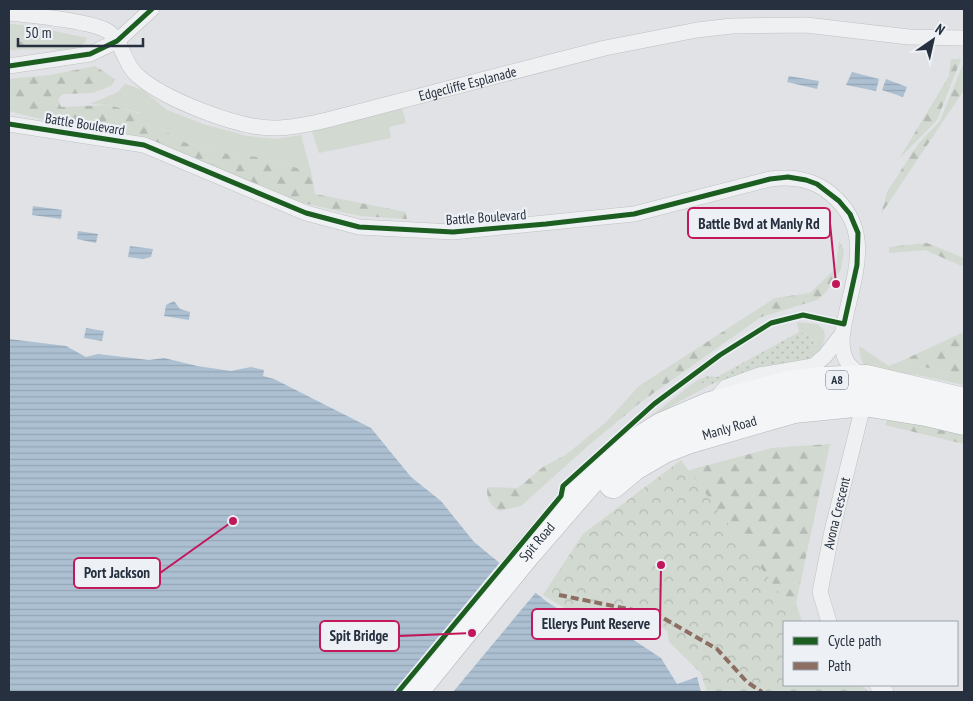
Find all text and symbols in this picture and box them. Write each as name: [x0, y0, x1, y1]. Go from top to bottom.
scale bar: [18, 15, 142, 47]
north arrow: [908, 15, 958, 65]
text: N: [932, 20, 948, 39]
text: 50 m: [25, 23, 51, 42]
street label: Edgecliffe Esplanade: [417, 62, 519, 105]
street label: Battle Boulevard: [44, 109, 126, 139]
street label: Battle Boulevard: [445, 205, 527, 229]
callout: Battle Bvd at Manly Rd: [688, 208, 830, 238]
text: Battle Bvd at Manly Rd: [698, 214, 820, 233]
road number: A8: [826, 370, 848, 390]
street label: Manly Road: [700, 411, 759, 444]
street label: Avona Crescent: [820, 475, 854, 551]
street label: Spit Road: [515, 519, 559, 565]
callout: Port Jackson: [74, 558, 160, 588]
text: Port Jackson: [84, 563, 150, 582]
callout: Ellerys Punt Reserve: [532, 609, 660, 639]
text: Ellerys Punt Reserve: [542, 614, 650, 633]
callout: Spit Bridge: [320, 621, 399, 651]
legend: [783, 621, 958, 686]
text: Spit Bridge: [330, 626, 388, 645]
text: Cycle path: [828, 631, 881, 650]
text: Path: [828, 656, 851, 675]

